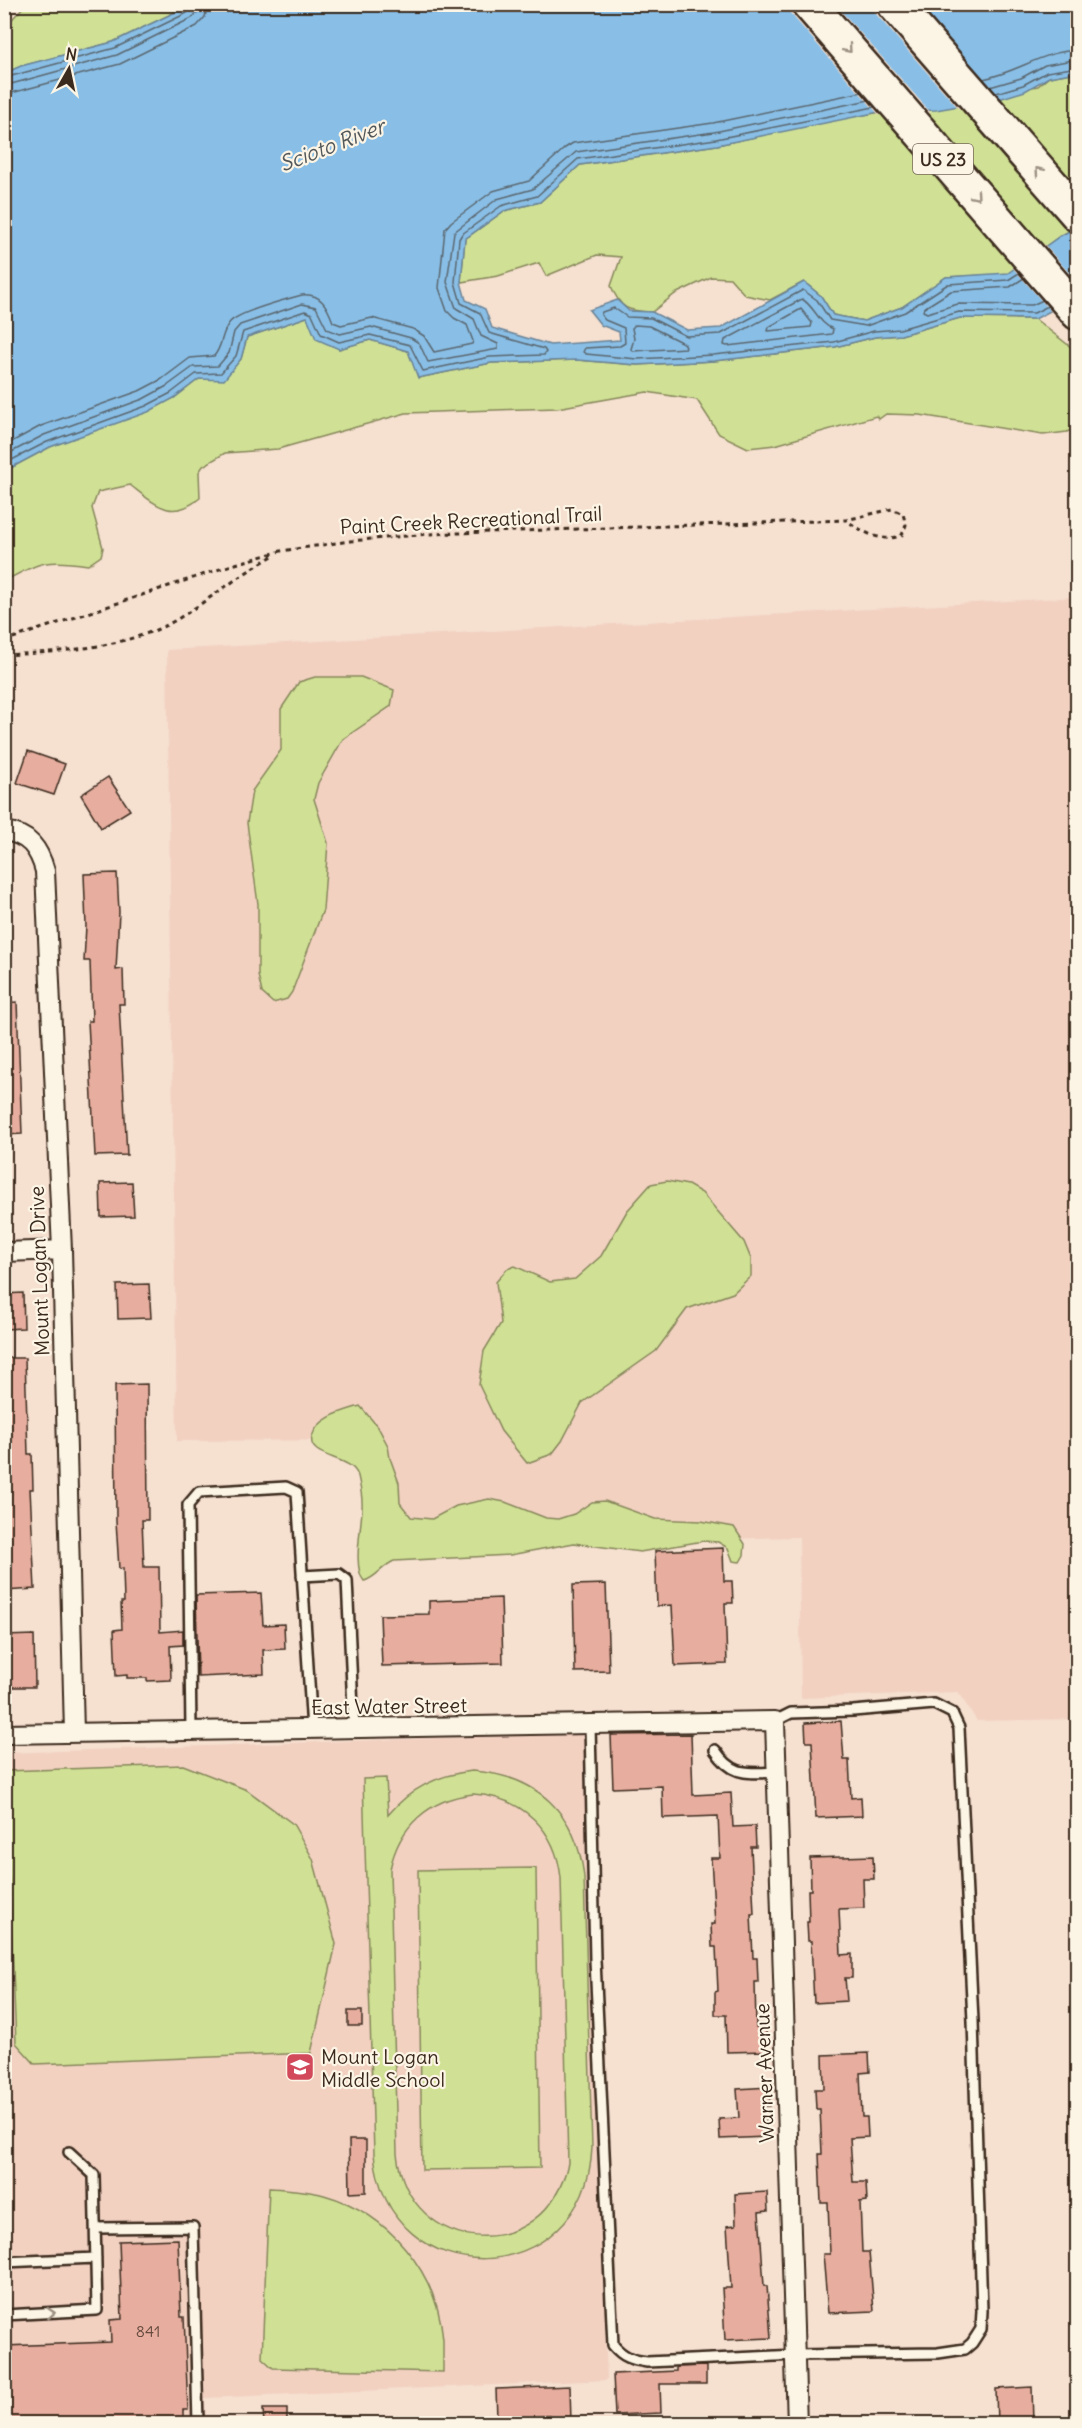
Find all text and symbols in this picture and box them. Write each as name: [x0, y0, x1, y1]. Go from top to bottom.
north arrow: [39, 39, 99, 99]
one-way arrow: [841, 42, 852, 53]
text: N: [64, 43, 78, 65]
water label: Scioto River: [275, 112, 391, 177]
road number: US 23: [913, 144, 973, 174]
one-way arrow: [1035, 167, 1046, 178]
one-way arrow: [969, 189, 980, 200]
street label: Paint Creek Recreational Trail: [339, 501, 603, 539]
street label: Mount Logan Drive: [24, 1186, 54, 1356]
street label: East Water Street: [311, 1692, 467, 1720]
street label: Warner Avenue: [749, 2003, 779, 2143]
place label: Mount Logan Middle School: [321, 2044, 445, 2092]
school or university icon: Mount Logan Middle School: [284, 2051, 316, 2083]
one-way arrow: [46, 2306, 55, 2319]
house number: 841: [136, 2321, 160, 2341]

